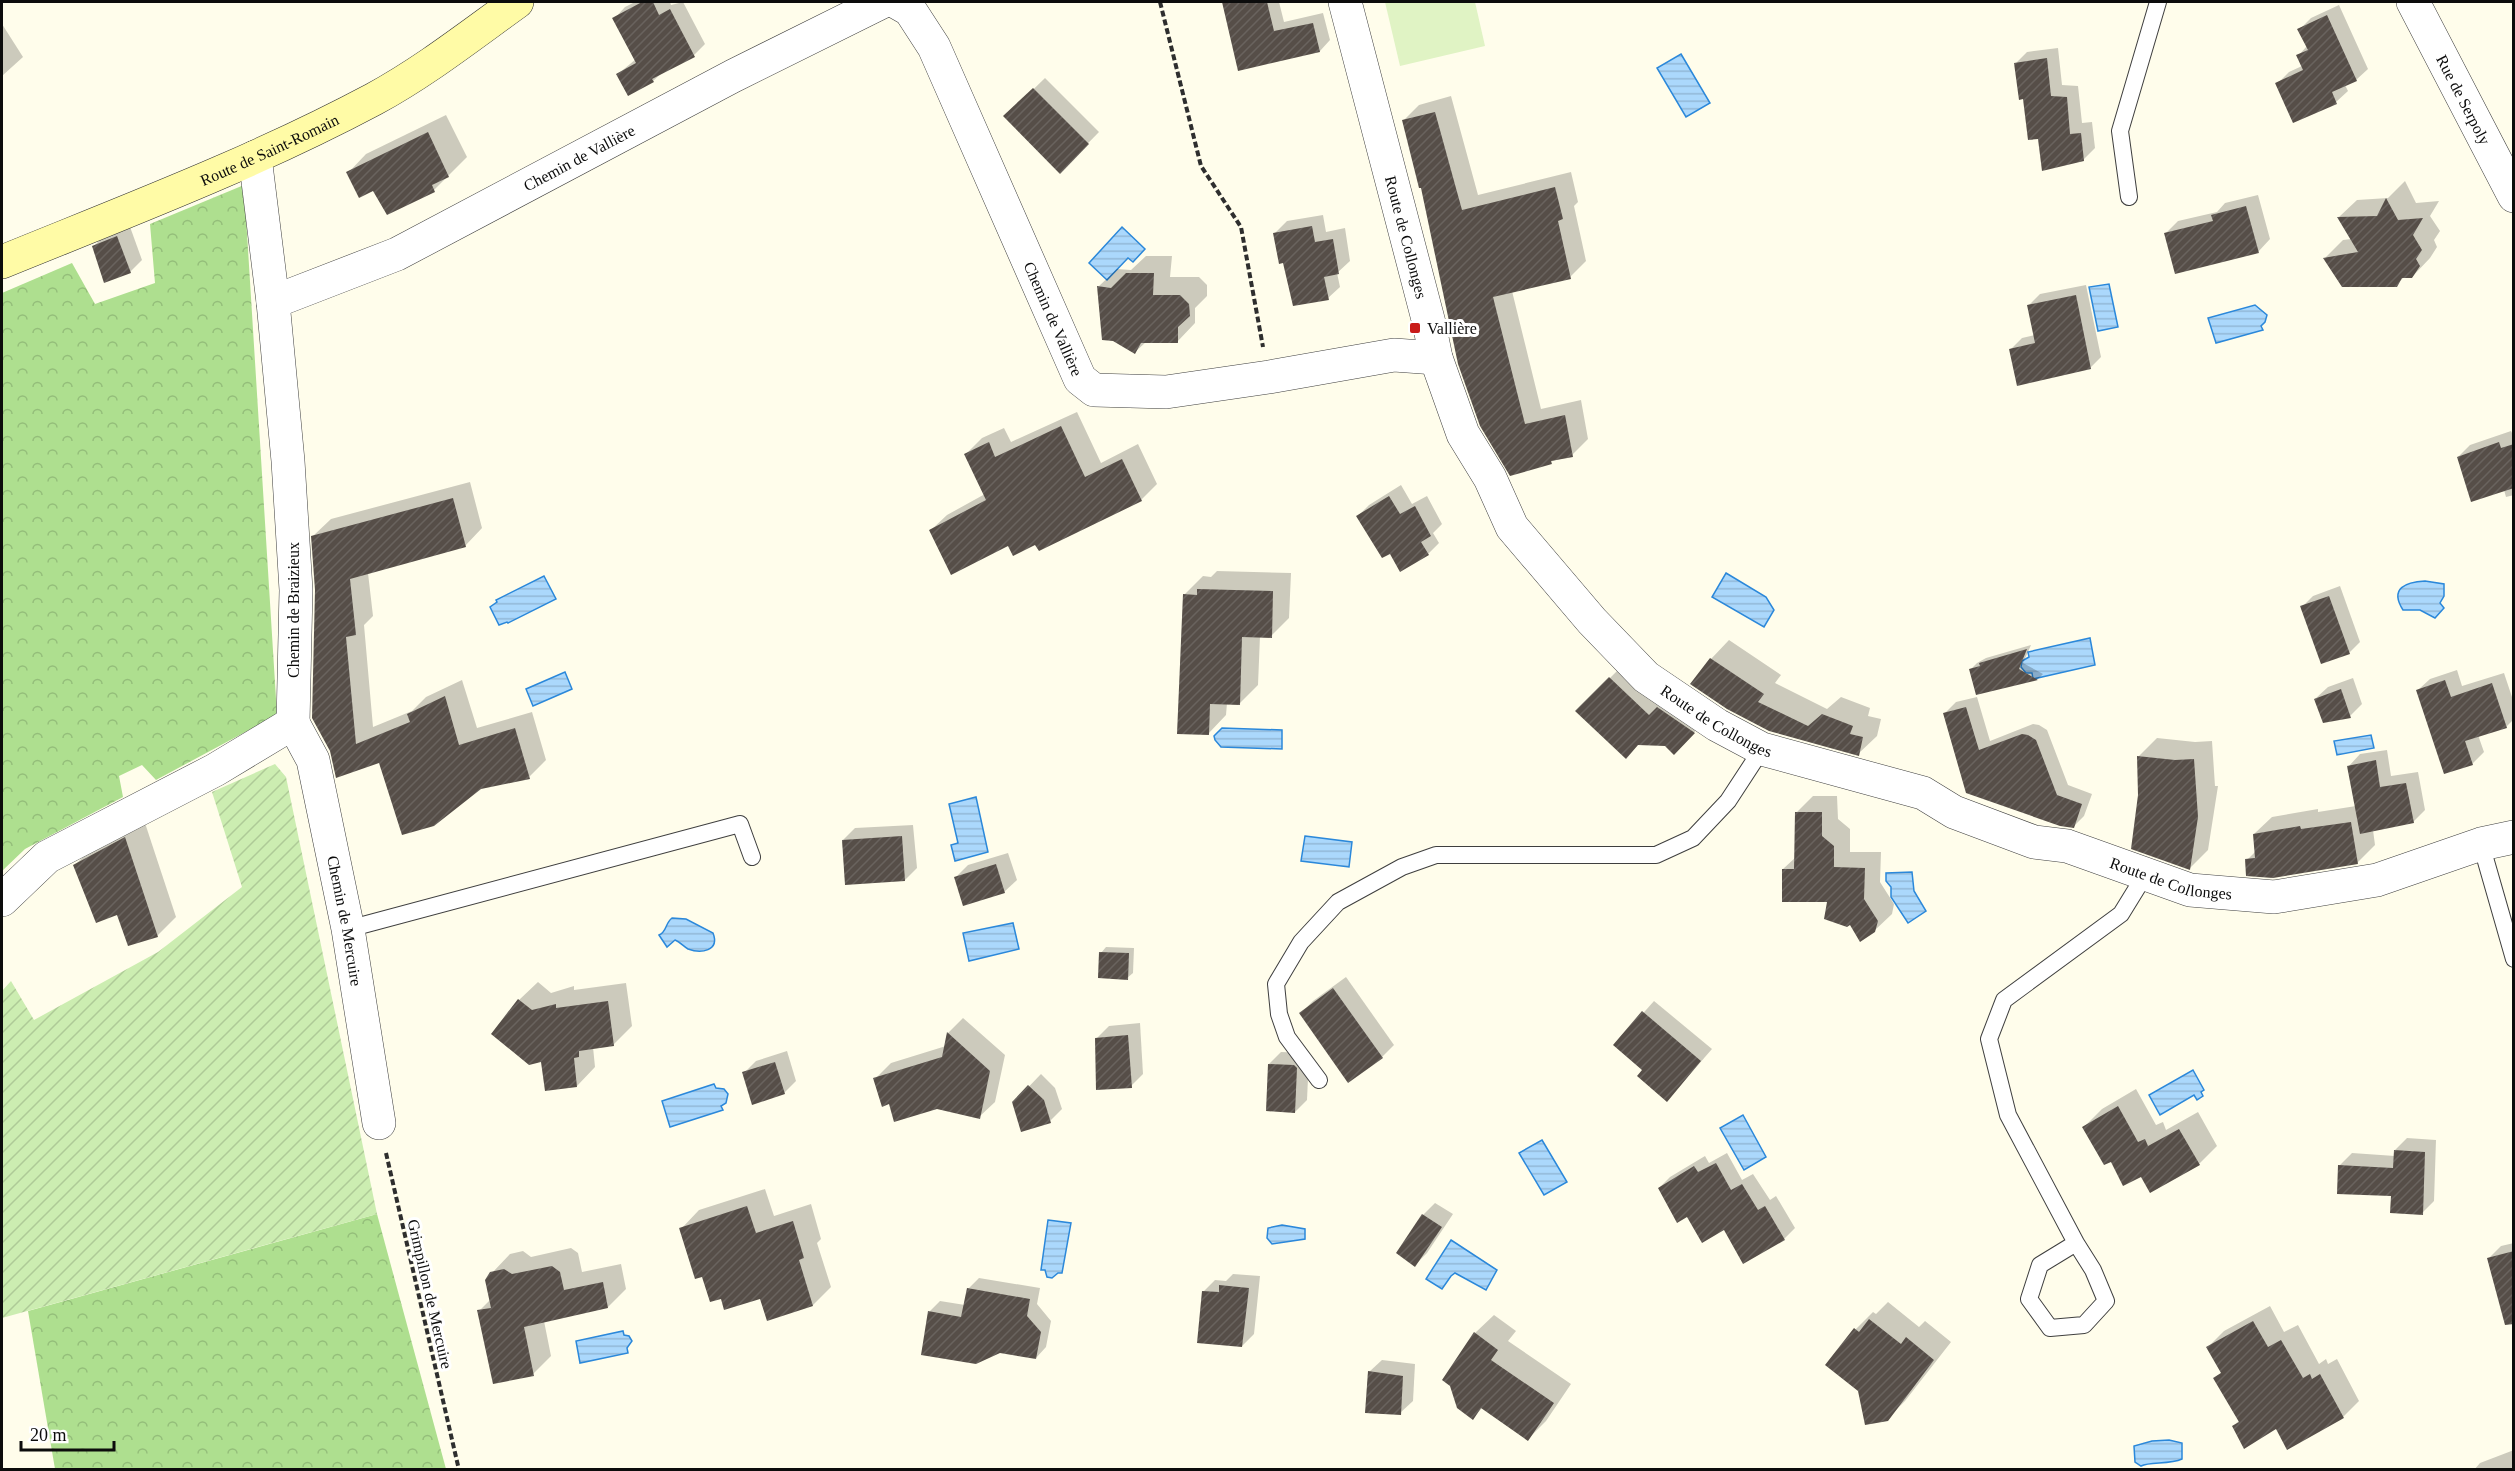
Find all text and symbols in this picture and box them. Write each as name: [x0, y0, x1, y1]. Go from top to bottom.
street label: Rue de Serpoly: [2433, 52, 2494, 148]
street label: Route de Saint-Romain: [198, 110, 341, 189]
street label: Chemin de Vallière: [521, 121, 638, 194]
street label: Route de Collonges: [1382, 174, 1431, 300]
street label: Chemin de Vallière: [1021, 259, 1086, 379]
place label: Vallière: [1427, 320, 1477, 337]
marker: Vallière: [1408, 321, 1422, 335]
street label: Chemin de Braizieux: [285, 542, 302, 678]
street label: Route de Collonges: [1658, 681, 1774, 760]
street label: Chemin de Mercuire: [324, 854, 365, 987]
street label: Route de Collonges: [2108, 854, 2233, 902]
street label: Grimpillon de Mercuire: [404, 1218, 455, 1371]
scale bar: [21, 1414, 114, 1452]
text: 20 m: [30, 1425, 67, 1445]

